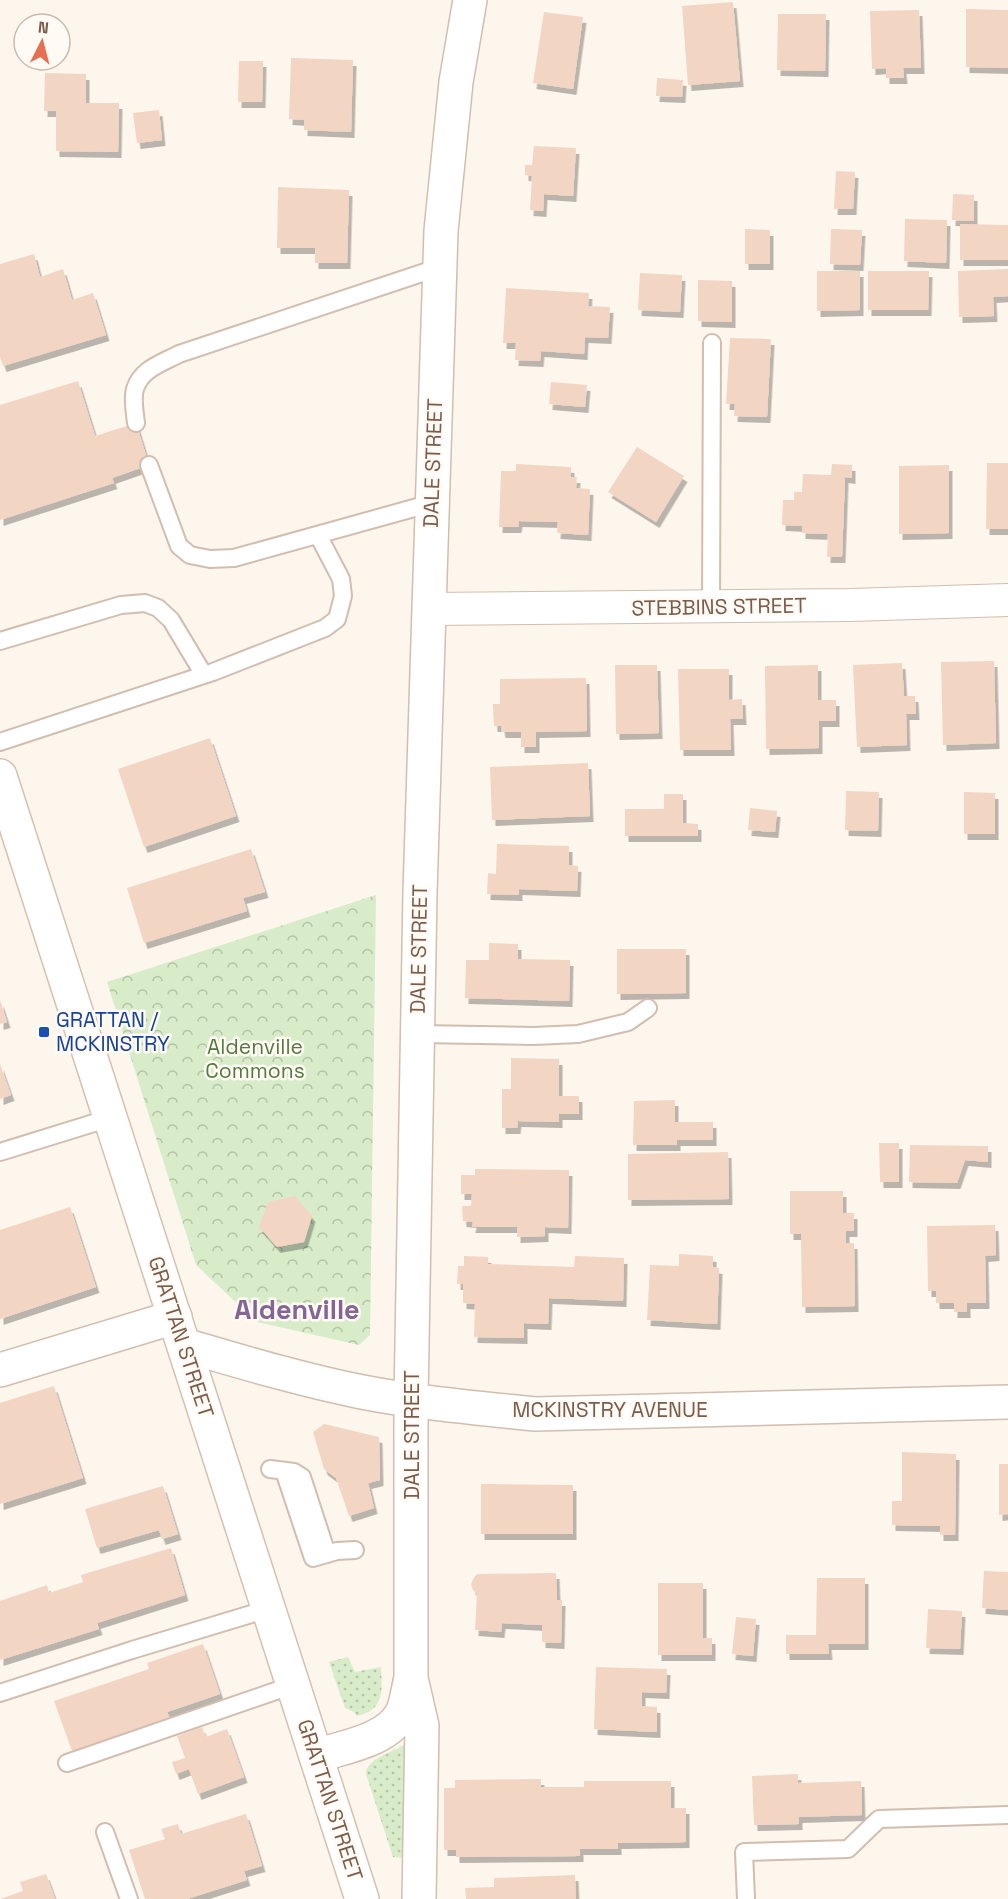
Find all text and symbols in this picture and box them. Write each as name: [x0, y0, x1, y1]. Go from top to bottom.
north arrow: [12, 12, 72, 72]
text: N: [37, 17, 50, 39]
street label: DALE STREET: [417, 398, 448, 528]
street label: STEBBINS STREET: [631, 591, 807, 622]
street label: DALE STREET: [404, 884, 433, 1014]
place label: GRATTAN / MCKINSTRY: [56, 1006, 170, 1057]
marker: GRATTAN / MCKINSTRY: [37, 1025, 51, 1039]
park label: Aldenville Commons: [205, 1033, 305, 1084]
street label: GRATTAN STREET: [143, 1253, 220, 1421]
district label: Aldenville: [234, 1292, 360, 1327]
street label: DALE STREET: [398, 1370, 425, 1500]
street label: MCKINSTRY AVENUE: [512, 1396, 708, 1423]
street label: GRATTAN STREET: [292, 1716, 369, 1884]

